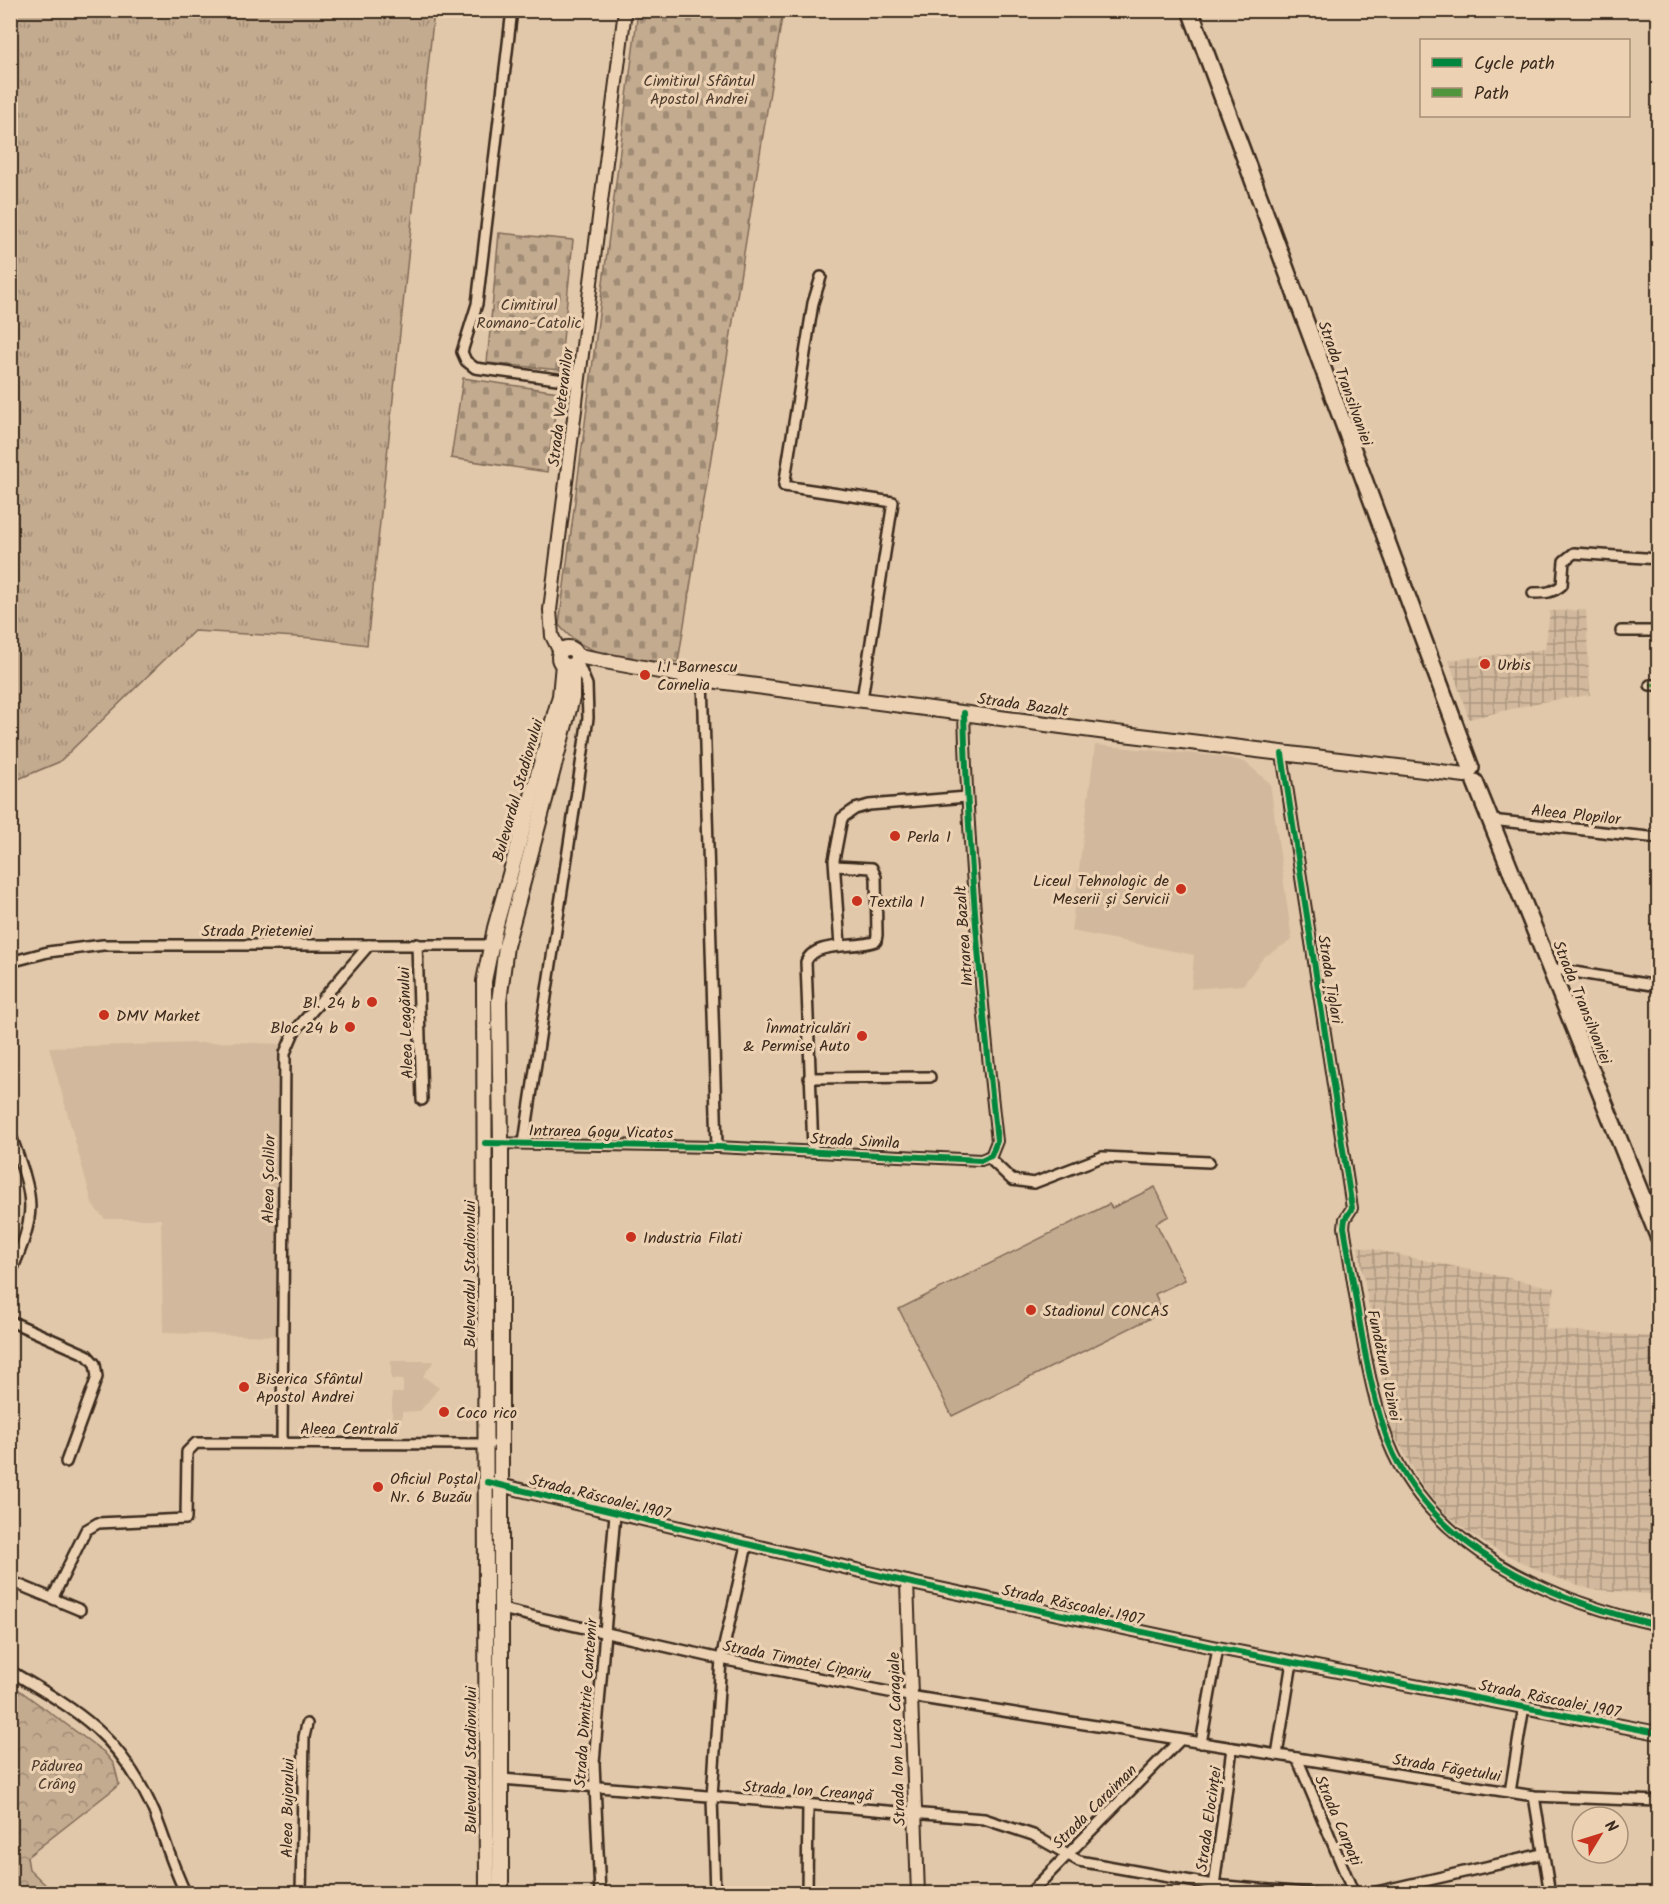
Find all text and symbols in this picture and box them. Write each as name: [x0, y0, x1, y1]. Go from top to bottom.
legend: [1420, 39, 1630, 117]
text: Cycle path: [1474, 50, 1555, 79]
park label: Cimitirul Sfântul Apostol Andrei: [643, 69, 755, 112]
text: Path: [1474, 80, 1509, 109]
park label: Cimitirul Romano-Catolic: [476, 293, 582, 336]
street label: Strada Transilvaniei: [1310, 317, 1379, 451]
street label: Strada Veteranilor: [542, 344, 581, 468]
place label: Urbis: [1497, 653, 1531, 678]
place label: I.I Barnescu Cornelia: [657, 655, 738, 698]
marker: Urbis: [1478, 657, 1492, 671]
marker: I.I Barnescu Cornelia: [638, 668, 652, 682]
street label: Strada Bazalt: [976, 687, 1071, 724]
street label: Bulevardul Stadionului: [486, 715, 551, 865]
street label: Aleea Plopilor: [1530, 798, 1623, 833]
place label: Perla 1: [907, 825, 951, 850]
marker: Perla 1: [888, 829, 902, 843]
place label: Liceul Tehnologic de Meserii și Servicii: [1033, 869, 1170, 912]
marker: Liceul Tehnologic de Meserii și Servicii: [1174, 882, 1188, 896]
street label: Intrarea Bazalt: [948, 884, 980, 987]
place label: Textila 1: [869, 890, 924, 915]
marker: Textila 1: [850, 894, 864, 908]
street label: Strada Prieteniei: [201, 919, 314, 944]
street label: Strada Țiglari: [1310, 933, 1349, 1027]
street label: Strada Transilvaniei: [1545, 937, 1618, 1069]
street label: Aleea Leagănului: [392, 965, 421, 1079]
place label: Bl. 24 b: [303, 991, 361, 1016]
marker: Bl. 24 b: [365, 995, 379, 1009]
place label: DMV Market: [116, 1004, 201, 1029]
marker: DMV Market: [97, 1008, 111, 1022]
place label: Bloc 24 b: [270, 1016, 339, 1041]
place label: Înmatriculări & Permise Auto: [743, 1016, 851, 1059]
marker: Bloc 24 b: [343, 1020, 357, 1034]
marker: Înmatriculări & Permise Auto: [855, 1029, 869, 1043]
street label: Intrarea Gogu Vicatos: [528, 1119, 674, 1146]
street label: Strada Simila: [809, 1127, 900, 1156]
street label: Aleea Școlilor: [256, 1133, 283, 1224]
street label: Bulevardul Stadionului: [458, 1199, 483, 1348]
place label: Industria Filati: [643, 1226, 743, 1251]
marker: Industria Filati: [624, 1230, 638, 1244]
place label: Stadionul CONCAS: [1043, 1299, 1169, 1324]
marker: Stadionul CONCAS: [1024, 1303, 1038, 1317]
street label: Fundătura Uzinei: [1360, 1307, 1408, 1424]
place label: Biserica Sfântul Apostol Andrei: [256, 1367, 363, 1410]
marker: Biserica Sfântul Apostol Andrei: [237, 1380, 251, 1394]
place label: Coco rico: [456, 1401, 517, 1426]
marker: Coco rico: [437, 1405, 451, 1419]
street label: Aleea Centrală: [300, 1417, 399, 1442]
place label: Oficiul Poștal Nr. 6 Buzău: [390, 1467, 478, 1510]
street label: Strada Răscoalei 1907: [526, 1468, 673, 1527]
marker: Oficiul Poștal Nr. 6 Buzău: [371, 1480, 385, 1494]
street label: Strada Răscoalei 1907: [999, 1578, 1147, 1633]
street label: Strada Dimitrie Cantemir: [568, 1616, 605, 1789]
street label: Strada Timotei Cipariu: [720, 1634, 873, 1687]
street label: Strada Ion Luca Caragiale: [882, 1652, 913, 1826]
street label: Strada Răscoalei 1907: [1476, 1673, 1624, 1726]
street label: Bulevardul Stadionului: [459, 1685, 484, 1834]
street label: Strada Făgetului: [1391, 1748, 1504, 1790]
park label: Pădurea Crâng: [31, 1754, 83, 1797]
street label: Aleea Bujorului: [275, 1757, 302, 1858]
street label: Strada Caraiman: [1047, 1759, 1143, 1855]
street label: Strada Elocinței: [1190, 1764, 1229, 1874]
street label: Strada Carpați: [1307, 1771, 1368, 1871]
street label: Strada Ion Creangă: [742, 1774, 875, 1809]
north arrow: [1570, 1805, 1630, 1865]
text: N: [1598, 1815, 1624, 1838]

